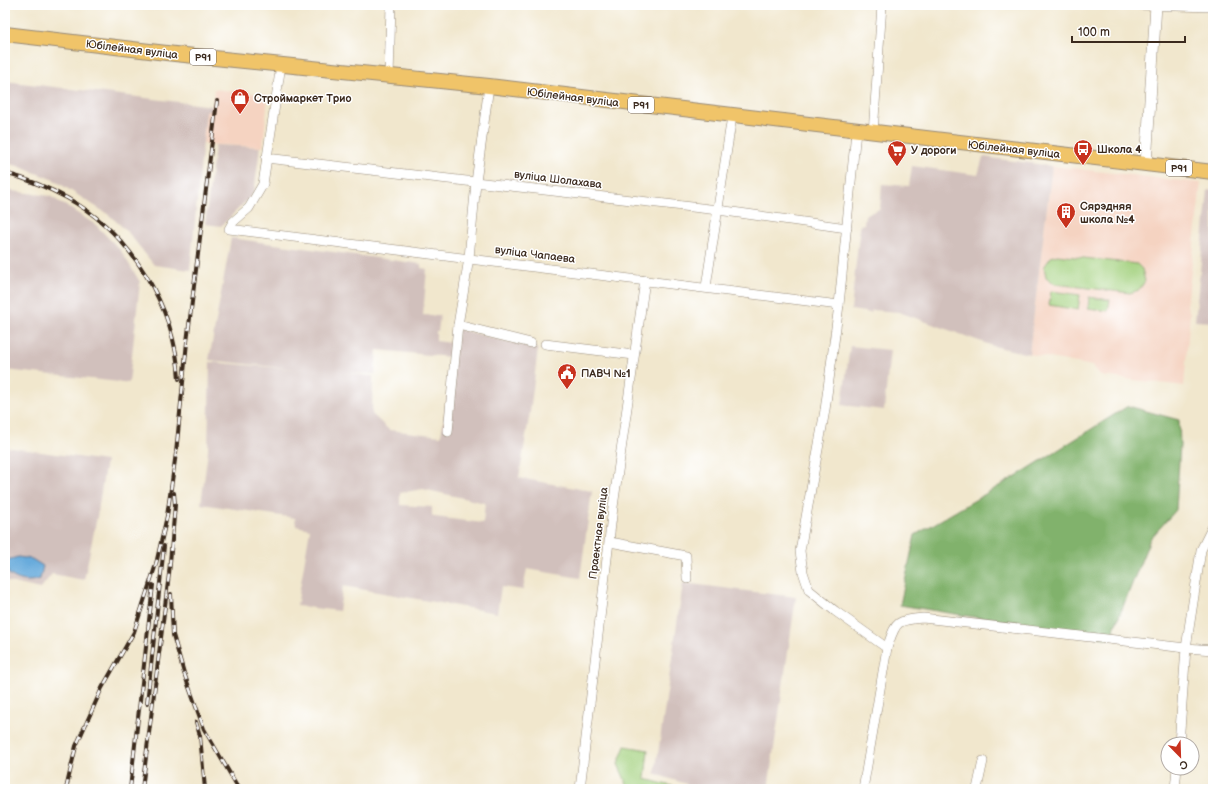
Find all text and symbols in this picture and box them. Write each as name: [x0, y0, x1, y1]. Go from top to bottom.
scale bar: [1072, 18, 1185, 44]
text: 100 m: [1078, 25, 1110, 40]
street label: Юбілейная вуліца: [85, 37, 179, 62]
road number: Р91: [190, 49, 216, 65]
street label: Юбілейная вуліца: [526, 85, 620, 110]
shop icon: Строймаркет Трио: [229, 87, 251, 115]
place label: Строймаркет Трио: [254, 92, 352, 105]
road number: Р91: [628, 97, 654, 113]
street label: Юбілейная вуліца: [967, 138, 1061, 161]
bus stop icon: Школа 4: [1072, 138, 1094, 166]
supermarket icon: У дороги: [886, 139, 908, 167]
place label: Школа 4: [1097, 143, 1142, 156]
place label: У дороги: [911, 144, 956, 157]
road number: Р91: [1166, 160, 1192, 176]
street label: вуліца Шолахава: [513, 168, 603, 191]
place label: Сярэдняя школа №4: [1080, 200, 1135, 226]
building icon: Сярэдняя школа №4: [1055, 201, 1077, 229]
street label: вуліца Чапаева: [494, 243, 576, 266]
public building icon: ПАВЧ №1: [556, 362, 578, 390]
place label: ПАВЧ №1: [581, 367, 631, 380]
street label: Праектная вуліца: [586, 486, 611, 580]
north arrow: [1160, 736, 1200, 776]
text: С: [1177, 757, 1190, 772]

